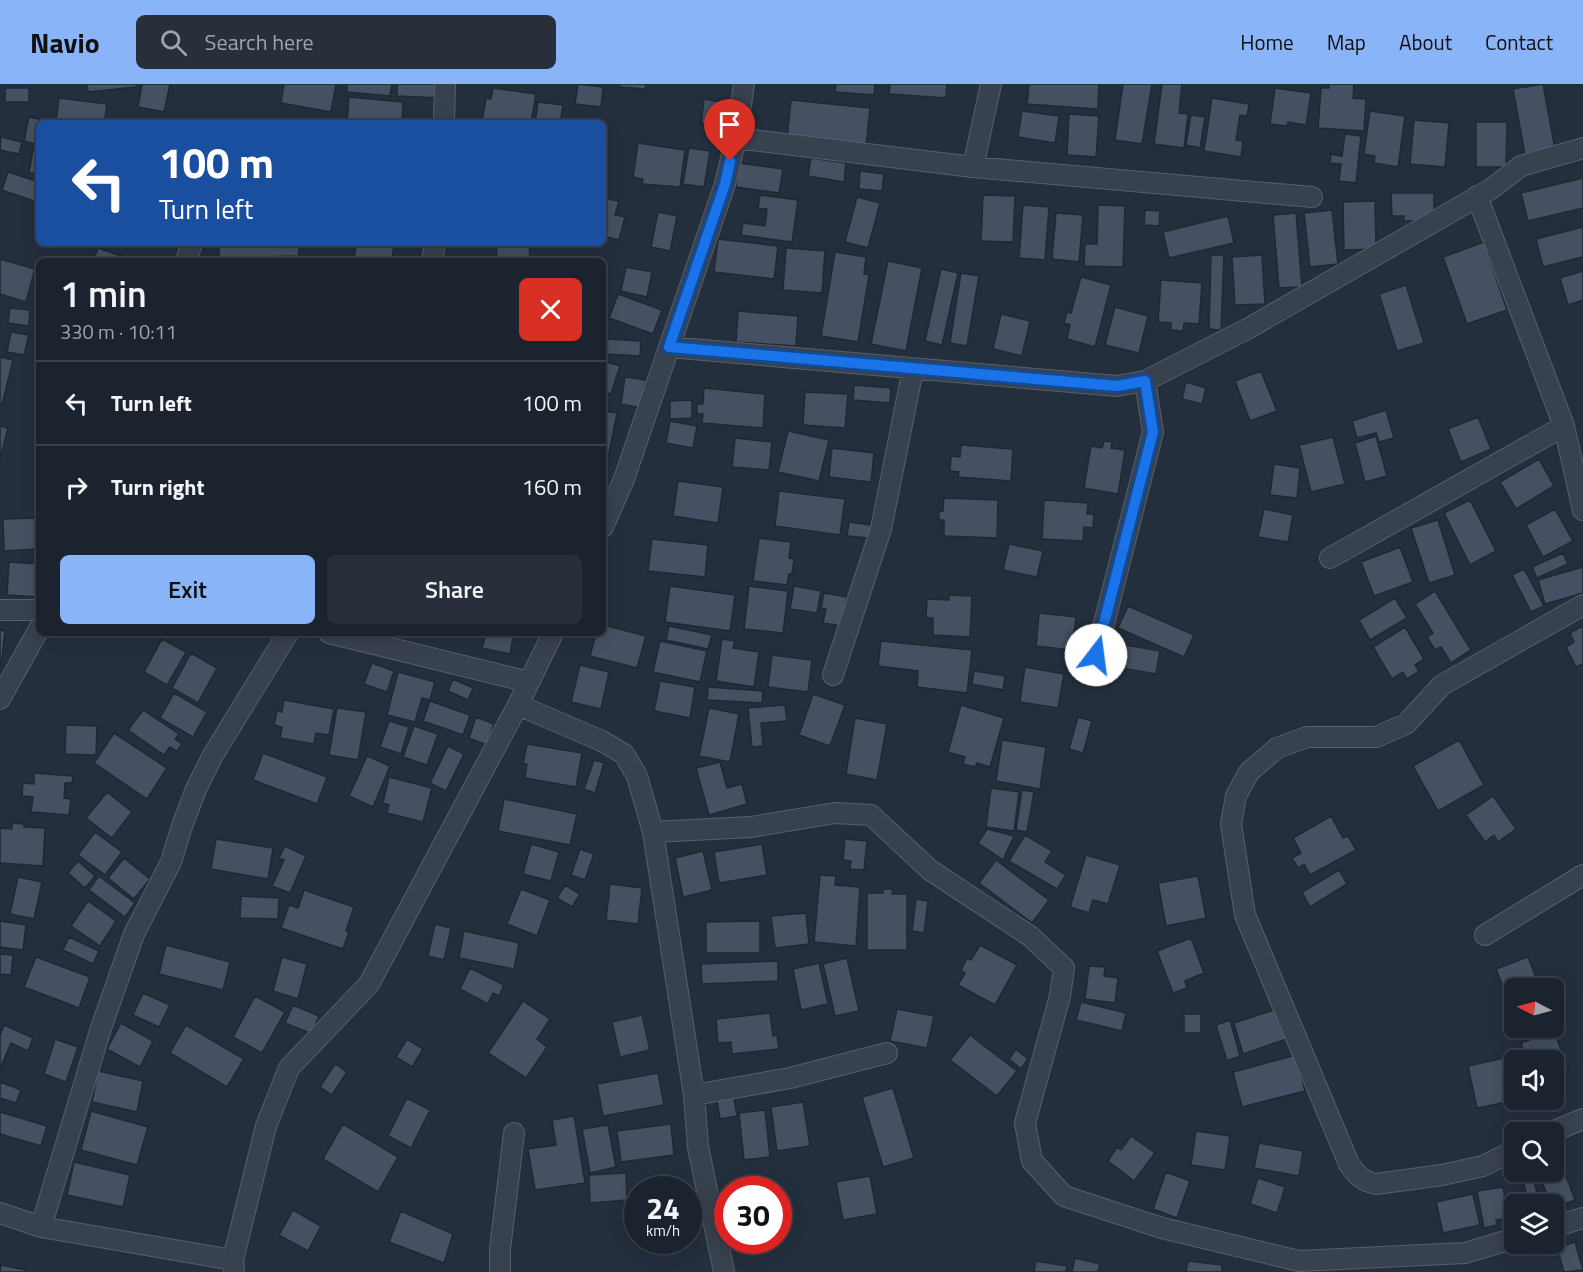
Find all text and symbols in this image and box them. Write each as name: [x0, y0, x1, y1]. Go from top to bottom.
search box: [136, 15, 556, 69]
text: Navio: [30, 21, 100, 64]
text: Search here: [205, 25, 314, 59]
icon: search: [157, 26, 190, 59]
text: Home: [1240, 26, 1294, 58]
text: Map: [1327, 26, 1366, 58]
text: About: [1399, 26, 1452, 58]
text: Contact: [1485, 26, 1553, 58]
pin: [704, 99, 755, 161]
icon: arrive: [713, 108, 746, 141]
text: 100 m: [159, 130, 274, 194]
icon: left: [60, 144, 138, 222]
text: Turn left: [159, 188, 253, 229]
text: 1 min: [60, 266, 147, 321]
button: close: [519, 278, 582, 341]
text: 330 m · 10:11: [60, 316, 177, 347]
text: Turn left: [111, 386, 192, 420]
text: 100 m: [522, 386, 582, 420]
icon: left: [60, 387, 93, 420]
text: Turn right: [111, 470, 205, 504]
text: 160 m: [522, 470, 582, 504]
icon: right: [60, 471, 93, 504]
button: Exit: [60, 555, 315, 624]
button: Share: [327, 555, 582, 624]
position arrow: [1064, 623, 1128, 687]
north arrow: [1504, 978, 1564, 1038]
map controls: [1504, 978, 1564, 1254]
button: sound: [1504, 1050, 1564, 1110]
button: search: [1504, 1122, 1564, 1182]
speed limit sign: 30: [714, 1176, 792, 1254]
text: 24: [646, 1185, 680, 1231]
button: layers: [1504, 1194, 1564, 1254]
text: km/h: [646, 1219, 680, 1242]

